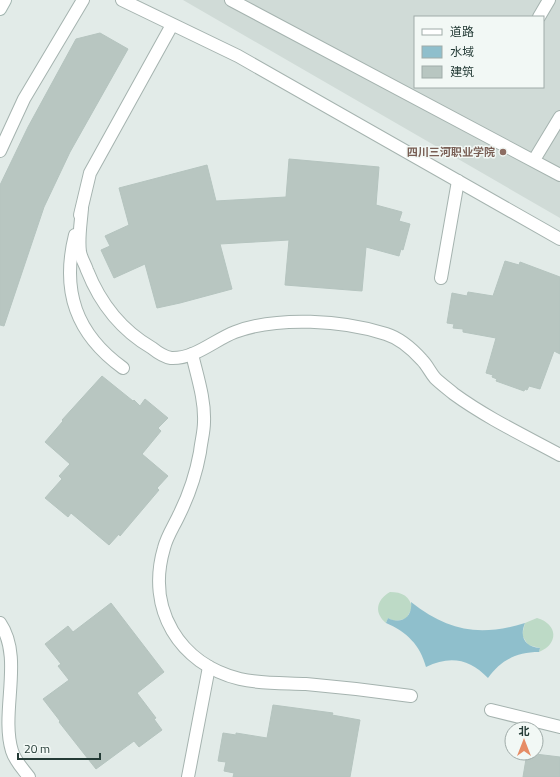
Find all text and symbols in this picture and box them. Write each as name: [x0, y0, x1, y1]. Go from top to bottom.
legend: [414, 16, 544, 88]
text: 道路: [450, 22, 474, 41]
text: 水域: [450, 42, 474, 61]
text: 建筑: [450, 62, 474, 81]
place label: 四川三河职业学院: [407, 144, 495, 160]
marker: 四川三河职业学院: [498, 147, 508, 157]
north arrow: [504, 721, 544, 761]
text: 北: [519, 723, 530, 739]
scale bar: [18, 735, 100, 761]
text: 20 m: [24, 739, 50, 758]

